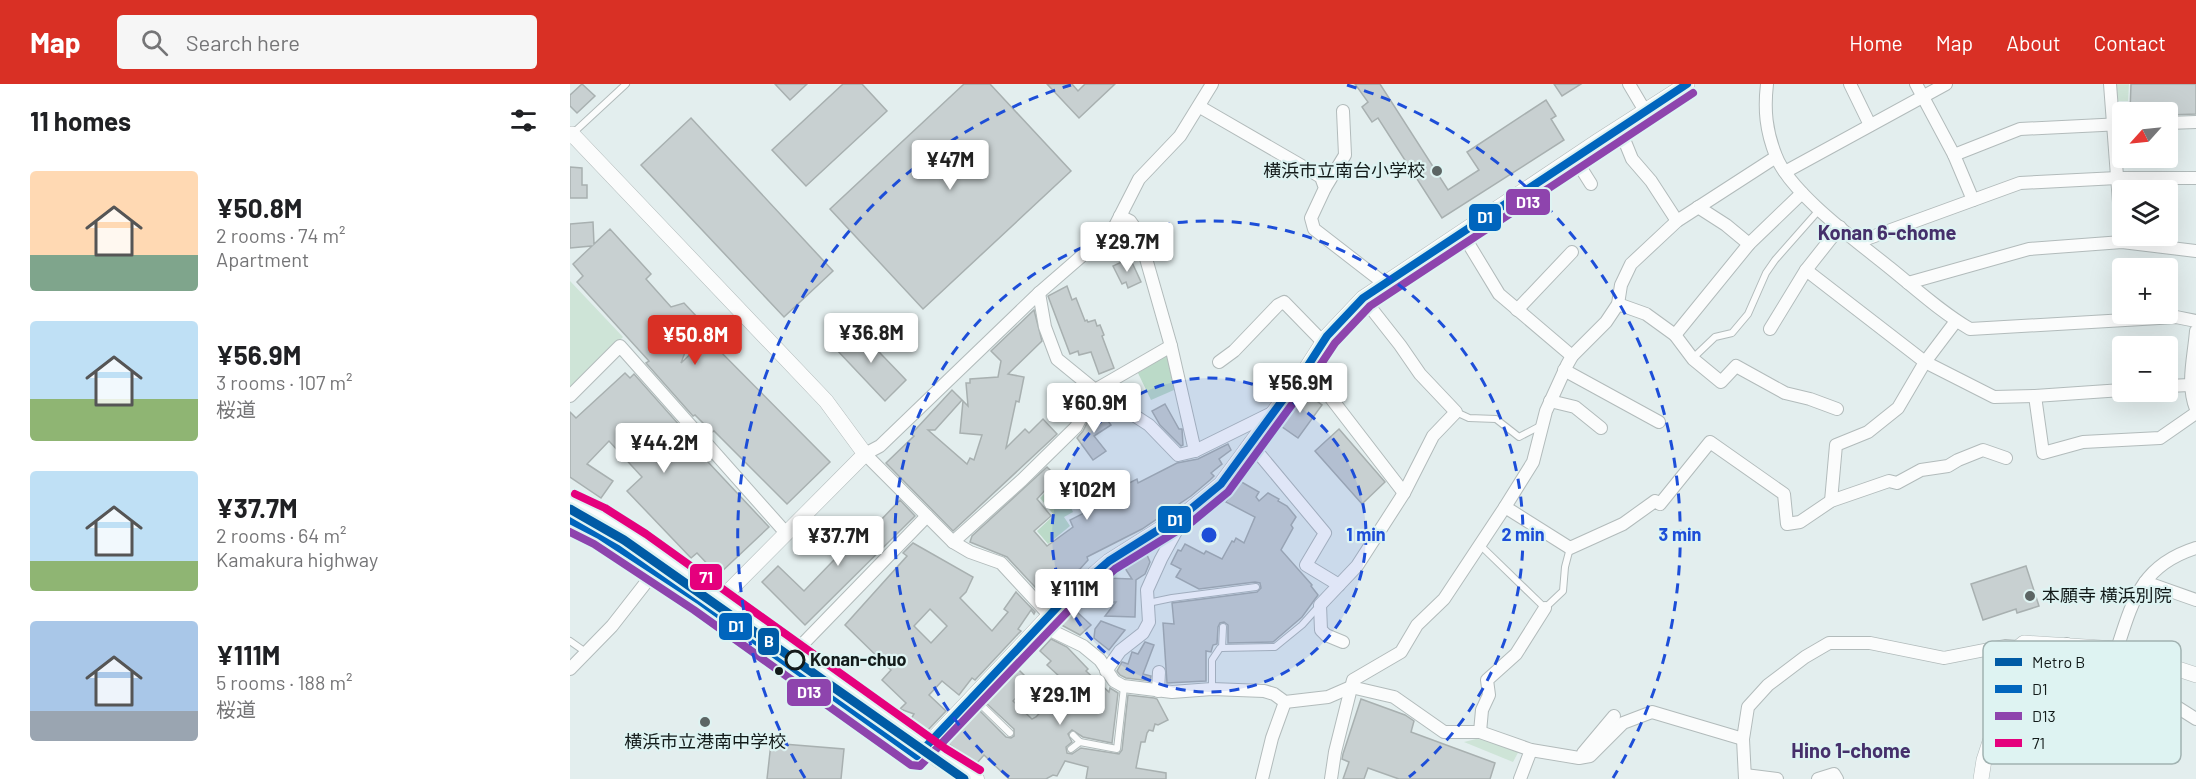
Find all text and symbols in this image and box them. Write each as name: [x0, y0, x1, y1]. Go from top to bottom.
search box: [117, 15, 537, 69]
text: Map: [30, 25, 81, 59]
icon: search: [138, 26, 171, 59]
text: Search here: [186, 29, 300, 55]
text: Home: [1849, 30, 1903, 55]
text: Map: [1936, 30, 1973, 55]
text: About: [2006, 30, 2061, 55]
text: Contact: [2094, 30, 2166, 55]
north arrow: [2112, 102, 2178, 168]
map controls: [2112, 102, 2178, 402]
icon: filters: [507, 104, 540, 137]
text: 11 homes: [30, 105, 131, 136]
pin: ¥47M: [914, 140, 986, 191]
text: ¥47M: [926, 147, 974, 171]
place label: 横浜市立南台小学校: [1263, 159, 1425, 181]
marker: 横浜市立南台小学校: [1430, 164, 1444, 178]
button: layers: [2112, 180, 2178, 246]
line badge: D13: [1505, 188, 1551, 216]
text: ¥50.8M: [216, 192, 302, 223]
text: D13: [1516, 192, 1540, 211]
icon: home: [78, 195, 150, 267]
line badge: D1: [1468, 203, 1502, 232]
text: D1: [1477, 207, 1493, 226]
district label: Konan 6-chome: [1818, 220, 1956, 244]
pin: ¥29.7M: [1078, 222, 1176, 273]
text: 2 rooms · 74 m²: [216, 223, 346, 247]
text: ¥29.7M: [1094, 229, 1160, 253]
text: Apartment: [216, 247, 309, 271]
button: +: [2112, 258, 2178, 324]
pin: ¥36.8M: [822, 313, 920, 364]
pin: ¥50.8M: [646, 315, 744, 366]
text: ¥36.8M: [838, 320, 904, 344]
text: ¥50.8M: [662, 322, 728, 346]
button: −: [2112, 336, 2178, 402]
text: ¥56.9M: [216, 339, 301, 370]
icon: home: [78, 345, 150, 417]
pin: ¥56.9M: [1251, 363, 1349, 414]
text: 3 rooms · 107 m²: [216, 370, 352, 394]
text: ¥56.9M: [1267, 370, 1333, 394]
pin: ¥60.9M: [1045, 383, 1143, 434]
text: ¥60.9M: [1061, 390, 1127, 414]
text: 桜道: [216, 397, 256, 421]
pin: ¥44.2M: [615, 423, 713, 474]
text: ¥44.2M: [630, 430, 698, 454]
pin: ¥102M: [1045, 470, 1129, 521]
text: ¥102M: [1058, 477, 1116, 501]
text: ¥37.7M: [216, 492, 298, 523]
icon: home: [78, 495, 150, 567]
line badge: D1: [1157, 505, 1192, 534]
text: D1: [1167, 510, 1183, 529]
pin: ¥37.7M: [789, 516, 887, 567]
text: 2 rooms · 64 m²: [216, 523, 346, 547]
text: ¥37.7M: [807, 523, 869, 547]
text: 1 min: [1346, 523, 1386, 545]
text: 2 min: [1501, 523, 1545, 545]
text: 3 min: [1659, 523, 1701, 545]
centre of rings: [1199, 525, 1219, 545]
text: Kamakura highway: [216, 547, 378, 571]
line badge: 71: [689, 563, 723, 591]
text: 71: [699, 567, 713, 586]
pin: ¥111M: [1032, 569, 1116, 620]
text: ¥111M: [1049, 576, 1099, 600]
place label: 本願寺 横浜別院: [2042, 584, 2172, 606]
marker: 本願寺 横浜別院: [2023, 589, 2037, 603]
line badge: D1: [718, 612, 753, 641]
text: D1: [728, 616, 744, 635]
line badge: B: [757, 627, 780, 656]
text: B: [764, 631, 774, 650]
text: ¥111M: [216, 639, 280, 670]
legend: [1983, 641, 2181, 764]
icon: home: [78, 645, 150, 717]
place label: Konan-chuo: [810, 648, 907, 670]
marker: Konan-chuo: [785, 650, 805, 670]
text: Metro B: [2032, 652, 2085, 671]
unlabelled marker: [773, 665, 785, 677]
text: 5 rooms · 188 m²: [216, 670, 353, 694]
pin: ¥29.1M: [1011, 675, 1109, 726]
line badge: D13: [786, 678, 832, 707]
text: D1: [2032, 679, 2048, 698]
text: D13: [797, 682, 821, 701]
text: ¥29.1M: [1029, 682, 1091, 706]
text: 桜道: [216, 697, 256, 721]
text: D13: [2032, 706, 2056, 725]
marker: 横浜市立港南中学校: [698, 715, 712, 729]
place label: 横浜市立港南中学校: [624, 730, 786, 752]
text: 71: [2032, 733, 2045, 752]
district label: Hino 1-chome: [1791, 738, 1911, 762]

